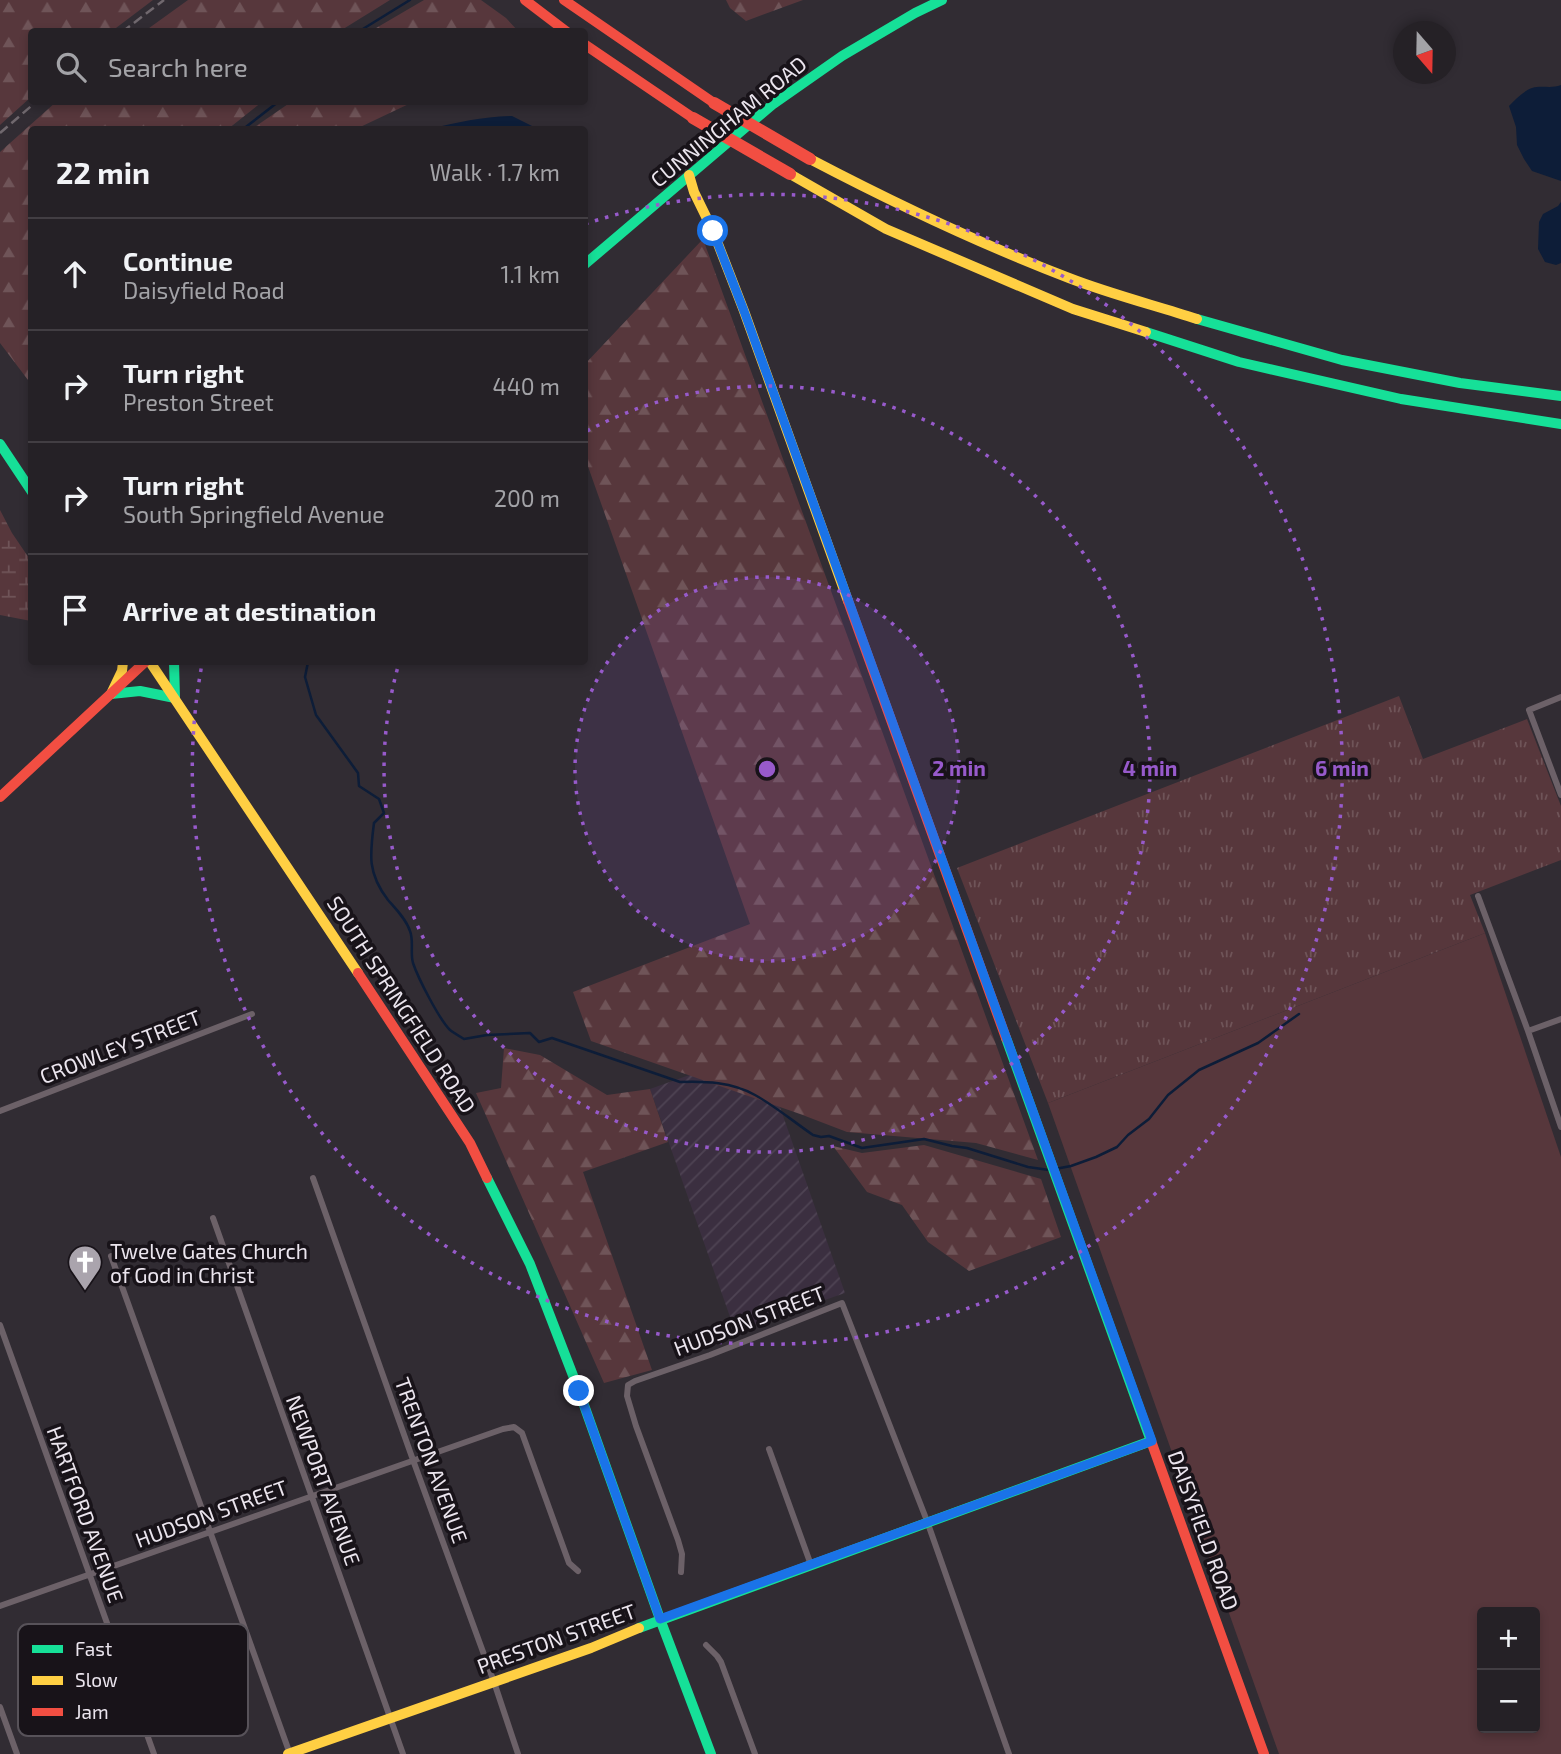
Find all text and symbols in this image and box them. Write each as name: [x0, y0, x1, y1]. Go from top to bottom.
north arrow: [1393, 21, 1456, 84]
search box: [28, 28, 588, 105]
icon: search: [52, 48, 90, 86]
street label: CUNNINGHAM ROAD: [645, 50, 811, 192]
text: Search here: [108, 51, 248, 82]
text: 22 min: [56, 154, 150, 190]
text: Walk · 1.7 km: [429, 158, 560, 186]
route start: [697, 215, 728, 246]
text: Continue: [123, 245, 233, 276]
icon: ahead: [56, 255, 94, 293]
text: 1.1 km: [500, 260, 560, 288]
text: Daisyfield Road: [123, 276, 285, 304]
text: Turn right: [123, 357, 244, 388]
icon: right: [56, 367, 94, 405]
text: 440 m: [493, 372, 560, 400]
text: Preston Street: [123, 388, 274, 416]
text: Turn right: [123, 469, 244, 500]
icon: right: [56, 479, 94, 517]
text: 200 m: [494, 484, 560, 512]
text: South Springfield Avenue: [123, 500, 385, 528]
icon: arrive: [56, 591, 94, 629]
text: Arrive at destination: [123, 595, 376, 626]
text: 2 min: [932, 755, 986, 780]
text: 4 min: [1123, 755, 1177, 780]
text: 6 min: [1315, 755, 1369, 780]
centre of rings: [755, 757, 779, 781]
street label: SOUTH SPRINGFIELD ROAD: [323, 891, 481, 1117]
street label: CROWLEY STREET: [36, 1004, 204, 1088]
place label: Twelve Gates Church of God in Christ: [110, 1238, 308, 1287]
church icon: Twelve Gates Church of God in Christ: [66, 1243, 104, 1292]
street label: HUDSON STREET: [670, 1280, 828, 1360]
street label: TRENTON AVENUE: [390, 1374, 474, 1546]
route end: [563, 1375, 594, 1406]
street label: NEWPORT AVENUE: [282, 1392, 366, 1568]
street label: HARTFORD AVENUE: [42, 1422, 130, 1606]
street label: DAISYFIELD ROAD: [1164, 1447, 1244, 1613]
street label: HUDSON STREET: [132, 1474, 290, 1552]
street label: PRESTON STREET: [473, 1598, 639, 1678]
map controls: [1477, 1607, 1540, 1733]
button: +: [1477, 1607, 1540, 1670]
legend: [18, 1624, 248, 1736]
text: Fast: [75, 1637, 112, 1660]
text: Slow: [75, 1668, 118, 1691]
button: −: [1477, 1670, 1540, 1733]
text: Jam: [75, 1700, 109, 1723]

